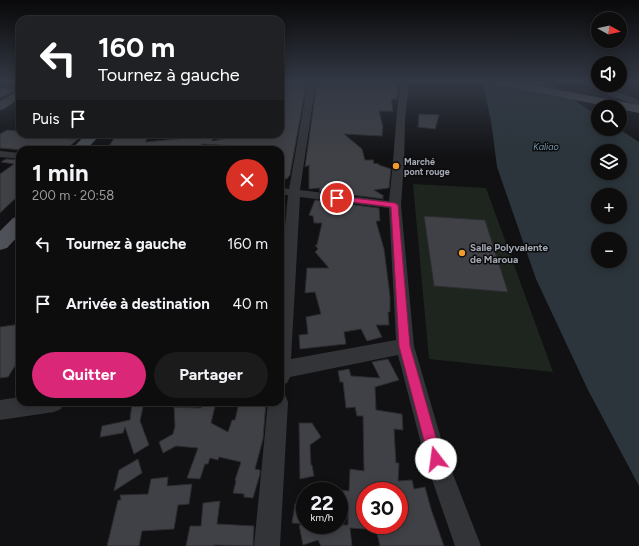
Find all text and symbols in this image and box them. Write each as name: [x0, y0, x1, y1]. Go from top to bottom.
north arrow: [591, 12, 627, 48]
map controls: [591, 12, 627, 268]
text: 160 m: [98, 30, 175, 64]
icon: left: [32, 32, 84, 84]
button: sound: [591, 56, 627, 92]
text: Tournez à gauche: [98, 64, 240, 86]
button: search: [591, 100, 627, 136]
icon: arrive: [67, 108, 89, 130]
text: Puis: [32, 110, 59, 128]
water label: Kaliao: [533, 141, 559, 152]
button: layers: [591, 144, 627, 180]
place label: Marché pont rouge: [404, 156, 450, 177]
text: 1 min: [32, 158, 89, 187]
button: close: [226, 159, 268, 201]
marker: Marché pont rouge: [391, 161, 401, 171]
pin: [320, 181, 354, 215]
icon: arrive: [326, 187, 348, 209]
text: 200 m · 20:58: [32, 188, 114, 203]
button: +: [591, 188, 627, 224]
button: −: [591, 232, 627, 268]
icon: left: [32, 233, 54, 255]
text: Tournez à gauche: [66, 235, 186, 253]
text: 160 m: [227, 235, 268, 253]
place label: Salle Polyvalente de Maroua: [470, 241, 549, 266]
marker: Salle Polyvalente de Maroua: [457, 248, 467, 258]
icon: arrive: [32, 293, 54, 315]
text: Arrivée à destination: [66, 295, 210, 313]
text: 40 m: [233, 295, 268, 313]
button: Quitter: [32, 352, 146, 398]
button: Partager: [154, 352, 268, 398]
position arrow: [415, 438, 457, 480]
speed limit sign: 30: [356, 482, 408, 534]
text: 22: [310, 491, 334, 515]
text: km/h: [311, 511, 333, 524]

